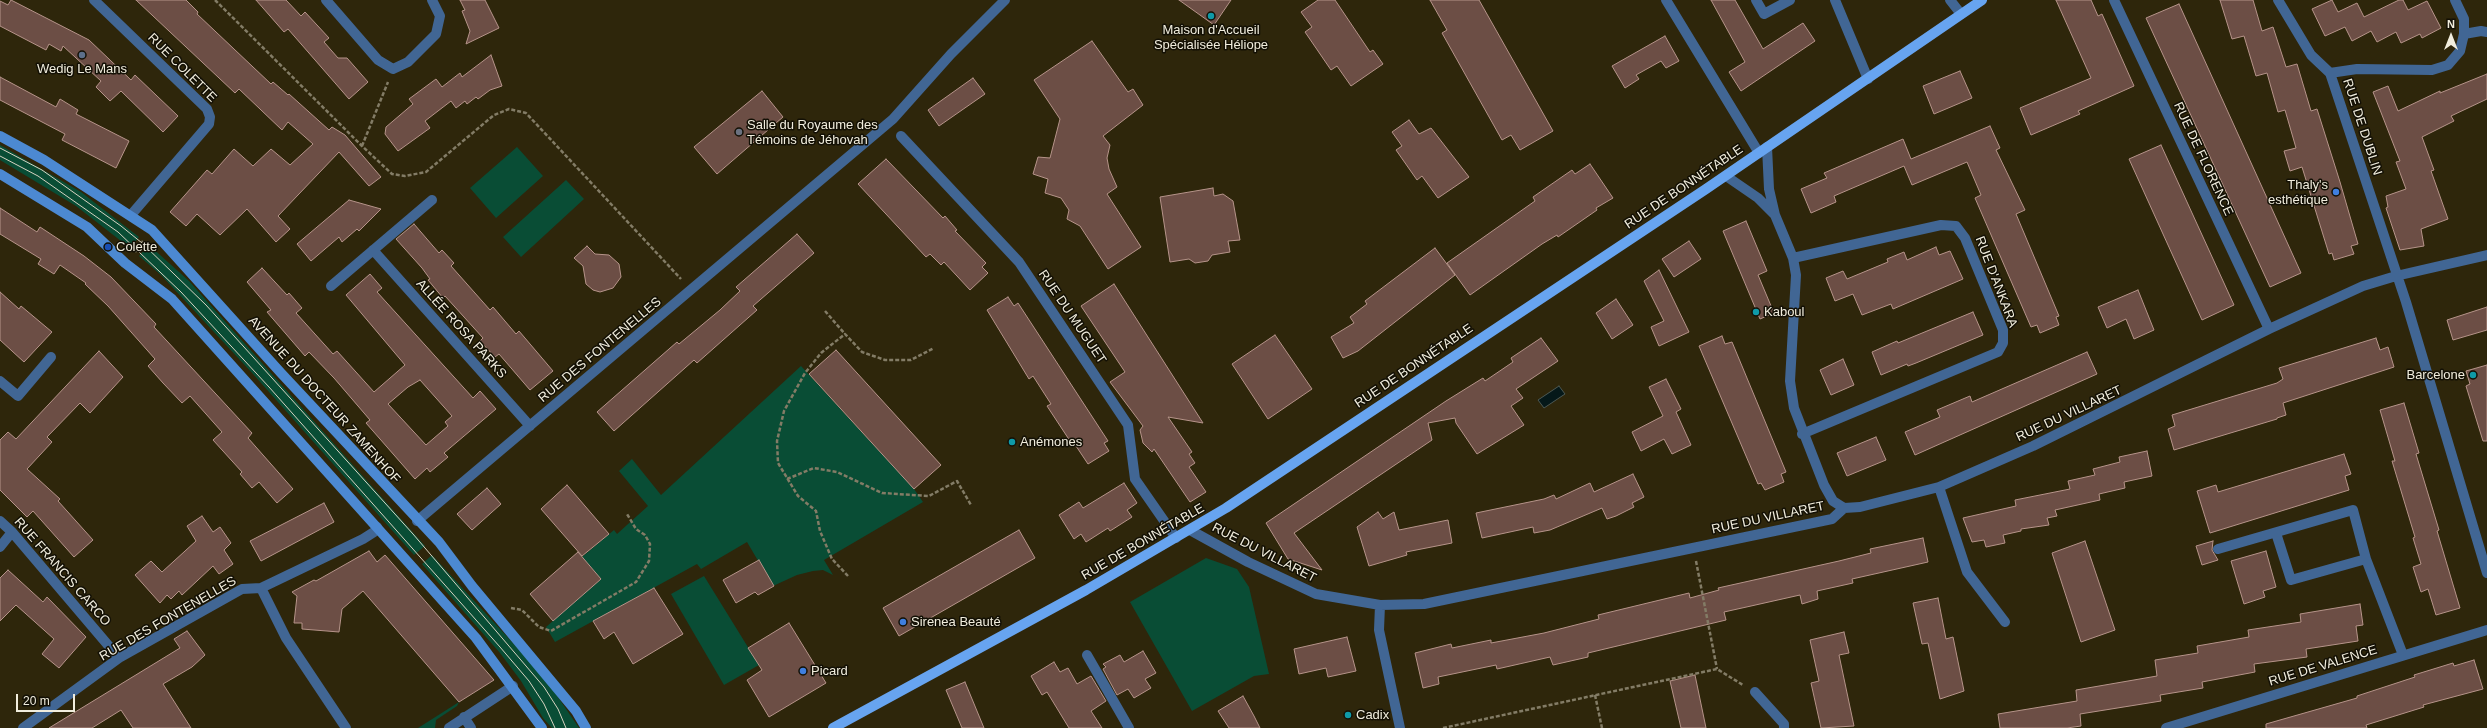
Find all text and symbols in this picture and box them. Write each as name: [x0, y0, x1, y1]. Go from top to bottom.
marker: Maison d'Accueil Spécialisée Héliope: [1206, 11, 1216, 21]
north arrow: [2431, 16, 2471, 56]
text: N: [2447, 18, 2455, 30]
place label: Maison d'Accueil Spécialisée Héliope: [1154, 22, 1268, 53]
street label: RUE COLETTE: [144, 30, 220, 106]
marker: Wedig Le Mans: [77, 50, 87, 60]
place label: Wedig Le Mans: [37, 61, 127, 77]
street label: RUE DE DUBLIN: [2339, 77, 2385, 177]
street label: RUE DE FLORENCE: [2170, 100, 2236, 218]
place label: Salle du Royaume des Témoins de Jéhovah: [747, 117, 878, 148]
marker: Salle du Royaume des Témoins de Jéhovah: [734, 127, 744, 137]
street label: RUE DE BONNÉTABLE: [1622, 142, 1746, 232]
place label: Thaly's esthétique: [2268, 177, 2328, 208]
marker: Thaly's esthétique: [2331, 187, 2341, 197]
street label: RUE D'ANKARA: [1971, 234, 2021, 330]
place label: Colette: [116, 239, 157, 255]
marker: Colette: [103, 242, 113, 252]
street label: RUE DU MUGUET: [1035, 267, 1109, 367]
street label: ALLÉE ROSA PARKS: [412, 276, 510, 382]
street label: RUE DES FONTENELLES: [535, 294, 665, 406]
place label: Kaboul: [1764, 304, 1804, 320]
marker: Kaboul: [1751, 307, 1761, 317]
street label: AVENUE DU DOCTEUR ZAMENHOF: [245, 313, 403, 487]
street label: RUE DE BONNÉTABLE: [1352, 321, 1476, 411]
place label: Barcelone: [2406, 367, 2465, 383]
marker: Barcelone: [2468, 370, 2478, 380]
street label: RUE DU VILLARET: [2014, 383, 2124, 445]
place label: Anémones: [1020, 434, 1082, 450]
marker: Anémones: [1007, 437, 1017, 447]
street label: RUE DU VILLARET: [1710, 498, 1826, 538]
street label: RUE DE BONNÉTABLE: [1079, 500, 1207, 584]
street label: RUE FRANCIS CARCO: [11, 515, 113, 629]
street label: RUE DU VILLARET: [1209, 520, 1319, 586]
street label: RUE DES FONTENELLES: [97, 573, 239, 665]
place label: Sirenea Beauté: [911, 614, 1001, 630]
marker: Sirenea Beauté: [898, 617, 908, 627]
street label: RUE DE VALENCE: [2267, 642, 2379, 690]
place label: Picard: [811, 663, 848, 679]
marker: Picard: [798, 666, 808, 676]
scale bar: [18, 686, 77, 712]
text: 20 m: [23, 694, 50, 708]
place label: Cadix: [1356, 707, 1389, 723]
marker: Cadix: [1343, 710, 1353, 720]

